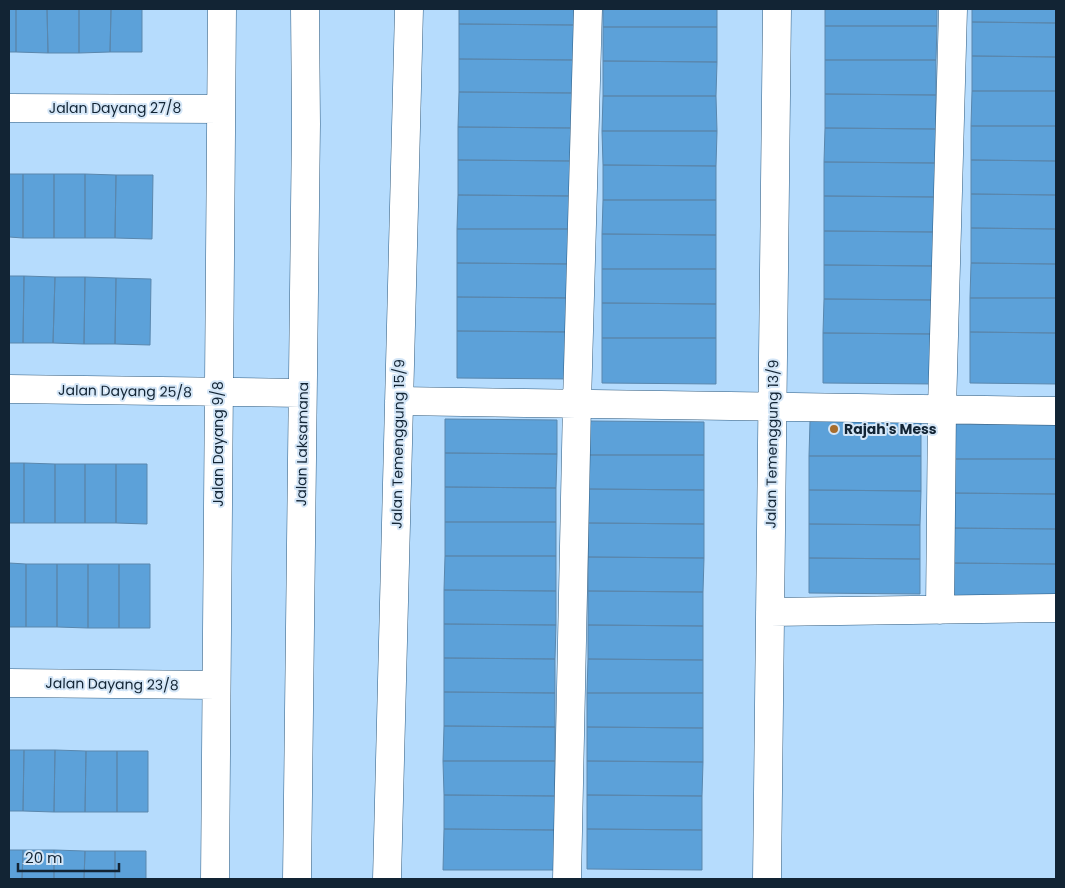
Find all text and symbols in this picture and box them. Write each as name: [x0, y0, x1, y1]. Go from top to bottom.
street label: Jalan Dayang 27/8: [49, 98, 181, 118]
street label: Jalan Temenggung 15/9: [387, 359, 409, 529]
street label: Jalan Temenggung 13/9: [761, 359, 783, 529]
street label: Jalan Dayang 25/8: [58, 380, 192, 402]
street label: Jalan Dayang 9/8: [208, 381, 228, 507]
street label: Jalan Laksamana: [291, 382, 313, 506]
place label: Rajah's Mess: [844, 419, 937, 439]
marker: Rajah's Mess: [828, 423, 840, 435]
street label: Jalan Dayang 23/8: [45, 673, 179, 695]
scale bar: [18, 840, 119, 872]
text: 20 m: [25, 847, 63, 868]

